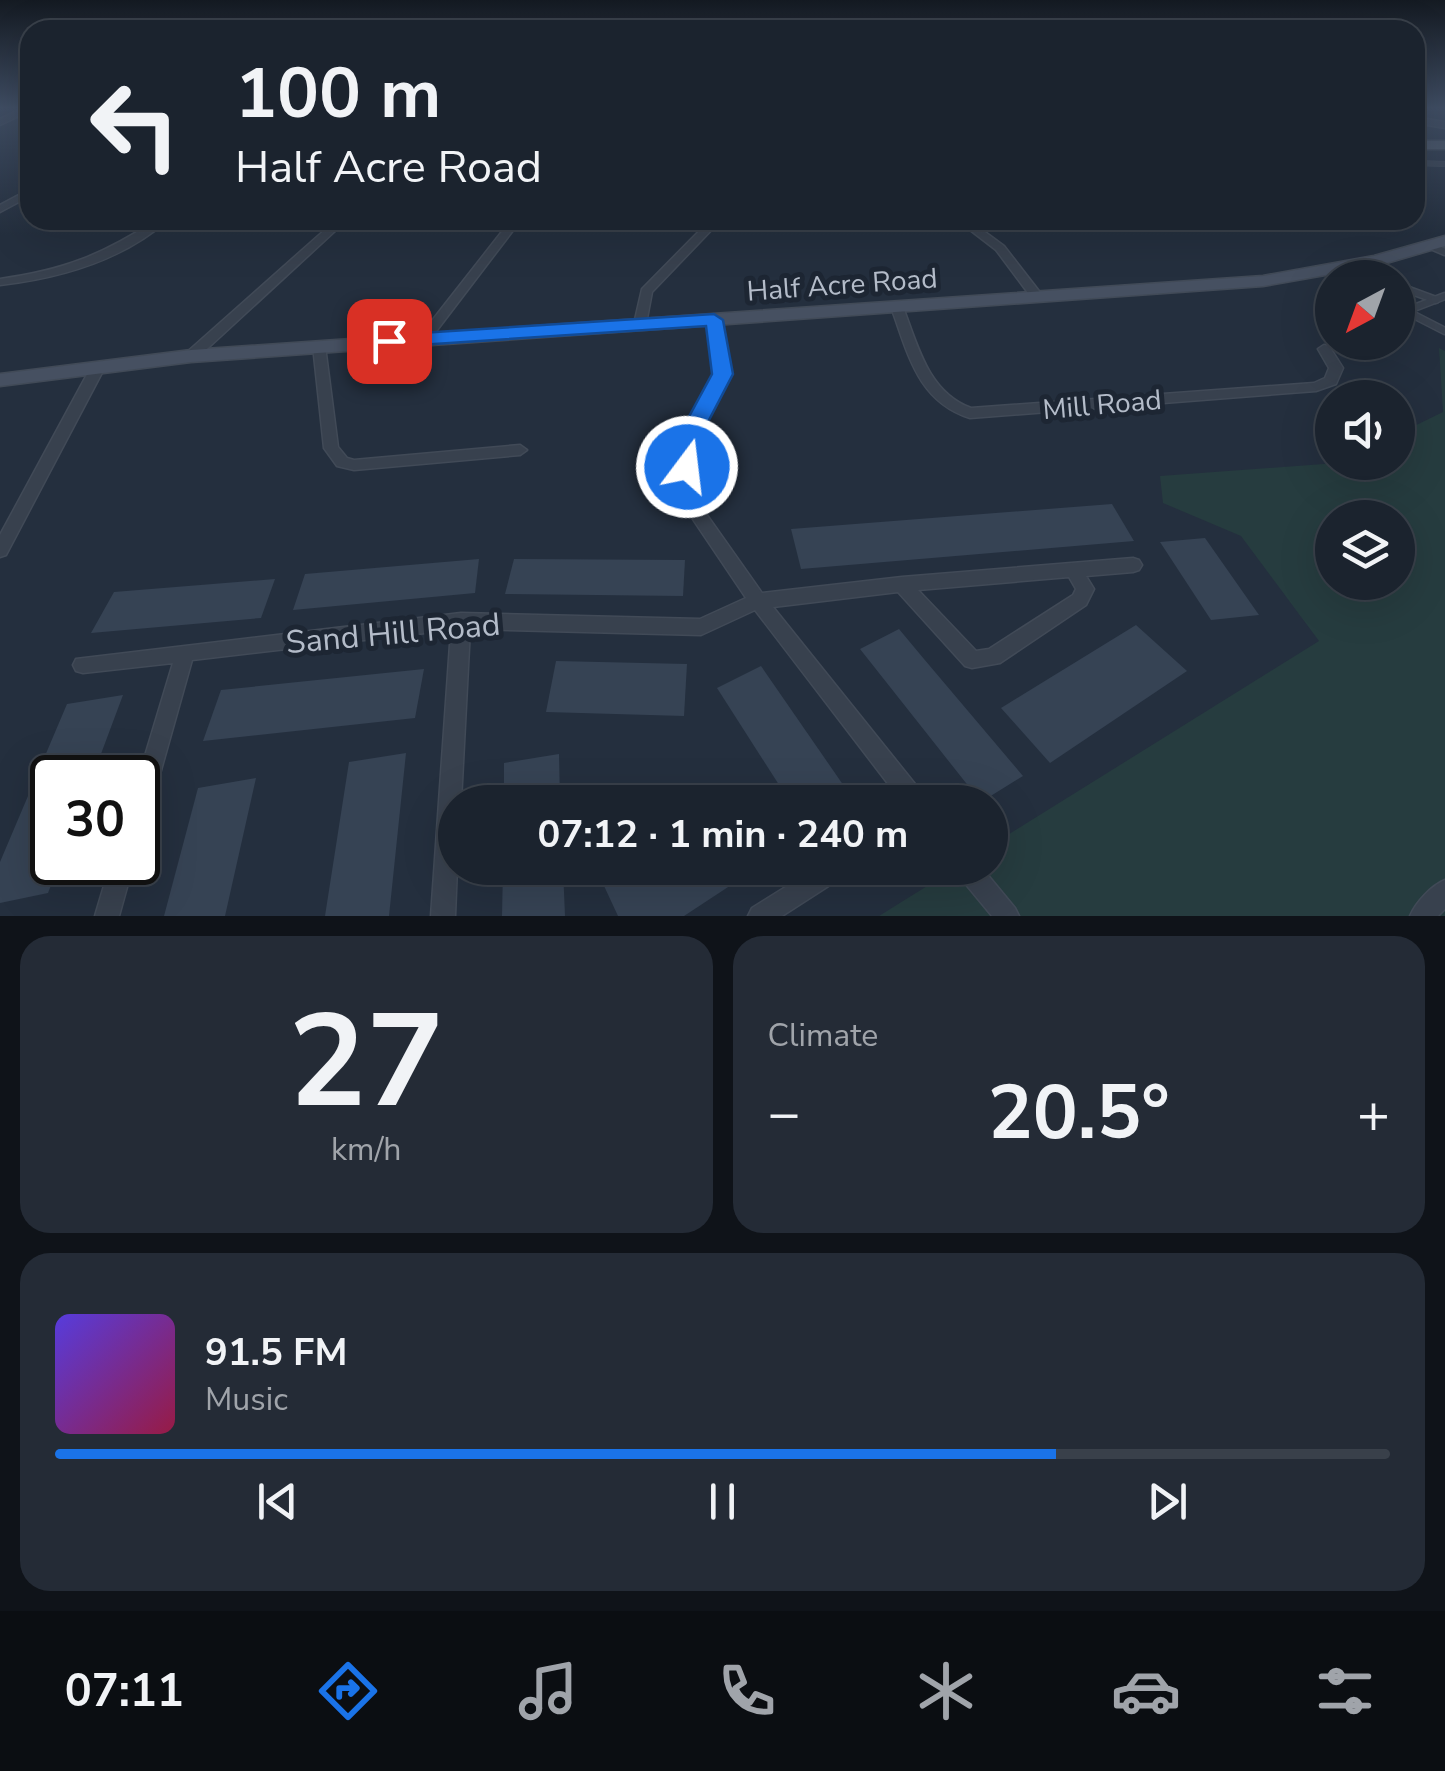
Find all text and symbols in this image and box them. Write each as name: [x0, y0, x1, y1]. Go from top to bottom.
text: 100 m: [235, 46, 441, 142]
icon: left: [70, 60, 200, 190]
text: Half Acre Road: [235, 137, 542, 198]
street label: Half Acre Road: [745, 259, 939, 311]
north arrow: [1315, 260, 1415, 360]
map controls: [1315, 260, 1415, 600]
pin: [347, 299, 432, 384]
icon: arrive: [362, 314, 417, 369]
button: sound: [1315, 380, 1415, 480]
street label: Mill Road: [1041, 381, 1163, 429]
position arrow: [635, 415, 739, 519]
button: layers: [1315, 500, 1415, 600]
street label: Sand Hill Road: [284, 603, 502, 664]
speed limit sign: 30: [30, 755, 160, 885]
text: 07:12 · 1 min · 240 m: [538, 809, 908, 860]
text: 27: [288, 974, 444, 1151]
text: Climate: [768, 1014, 878, 1057]
text: 20.5°: [988, 1062, 1170, 1164]
text: −: [768, 1076, 801, 1151]
text: +: [1357, 1076, 1390, 1151]
text: km/h: [331, 1128, 402, 1171]
text: 91.5 FM: [205, 1327, 347, 1378]
text: Music: [205, 1378, 288, 1421]
icon: previous: [250, 1474, 305, 1529]
icon: pause: [695, 1474, 750, 1529]
icon: next: [1140, 1474, 1195, 1529]
icon: directions: [313, 1656, 383, 1726]
icon: music: [513, 1656, 583, 1726]
icon: phone: [712, 1656, 782, 1726]
icon: climate: [911, 1656, 981, 1726]
icon: car: [1111, 1656, 1181, 1726]
icon: filters: [1310, 1656, 1380, 1726]
text: 07:11: [65, 1661, 184, 1722]

